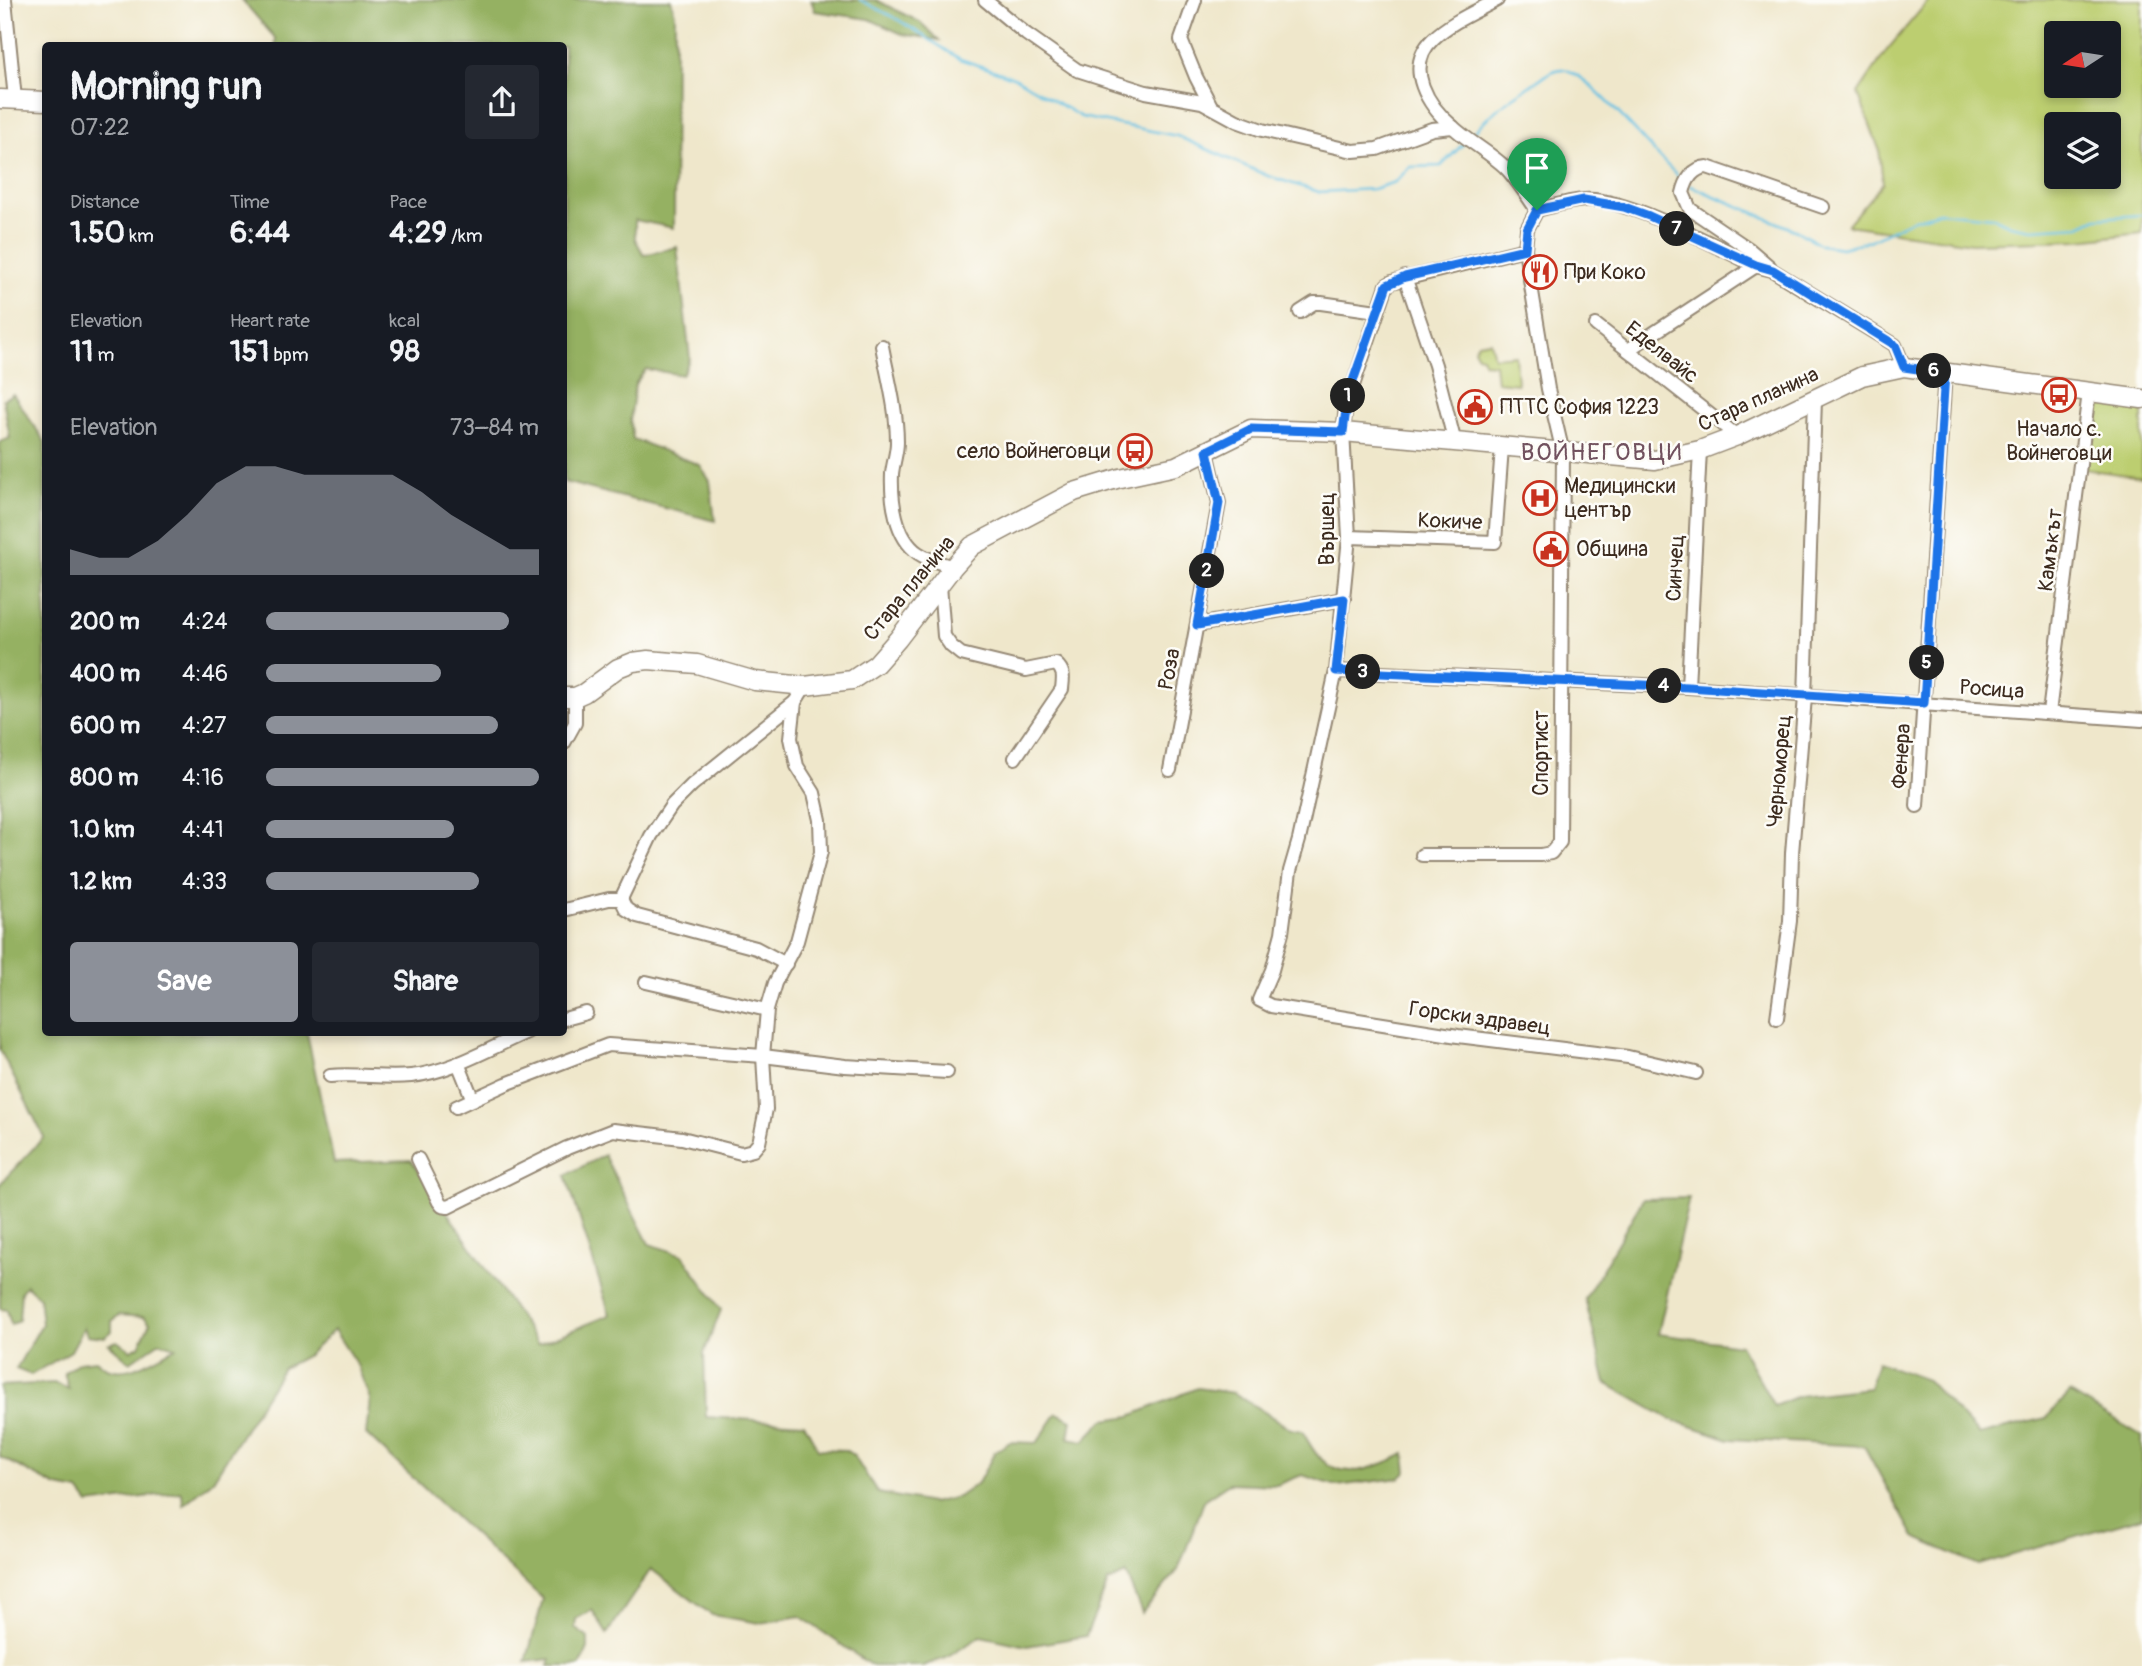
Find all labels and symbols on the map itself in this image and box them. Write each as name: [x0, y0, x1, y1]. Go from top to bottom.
north arrow: [2044, 21, 2121, 98]
pin: [1507, 138, 1567, 210]
pin: 7: [1660, 212, 1694, 246]
restaurant icon: При Коко: [1521, 253, 1559, 291]
place label: При Коко: [1564, 259, 1646, 286]
street label: Еделвайс: [1620, 315, 1704, 389]
pin: 6: [1916, 354, 1952, 388]
street label: Стара планина: [1694, 361, 1823, 438]
bus stop icon: Начало с. Войнеговци: [2040, 376, 2078, 414]
pin: 1: [1330, 378, 1366, 414]
public building icon: ПТТС София 1223: [1456, 388, 1494, 426]
place label: ПТТС София 1223: [1500, 394, 1659, 421]
place label: Начало с. Войнеговци: [2006, 416, 2112, 467]
bus stop icon: село Войнеговци: [1116, 432, 1154, 470]
place label: село Войнеговци: [957, 438, 1110, 465]
district label: ВОЙНЕГОВЦИ: [1521, 438, 1683, 467]
place label: Медицински център: [1564, 473, 1675, 524]
hospital icon: Медицински център: [1521, 479, 1559, 517]
street label: Вършец: [1314, 492, 1341, 566]
street label: Кокиче: [1417, 507, 1483, 536]
street label: Камъкът: [2032, 507, 2069, 593]
street label: Стара планина: [858, 530, 961, 646]
public building icon: Община: [1532, 530, 1570, 568]
street label: Синчец: [1660, 534, 1691, 602]
place label: Община: [1576, 536, 1648, 563]
pin: 2: [1190, 554, 1224, 588]
street label: Роза: [1152, 646, 1187, 692]
pin: 5: [1910, 646, 1944, 680]
pin: 3: [1346, 654, 1380, 690]
pin: 4: [1646, 668, 1682, 704]
street label: Росица: [1959, 674, 2025, 705]
street label: Спортист: [1528, 710, 1555, 796]
street label: Черноморец: [1761, 713, 1798, 829]
street label: Фенера: [1886, 723, 1917, 789]
street label: Горски здравец: [1407, 995, 1553, 1042]

